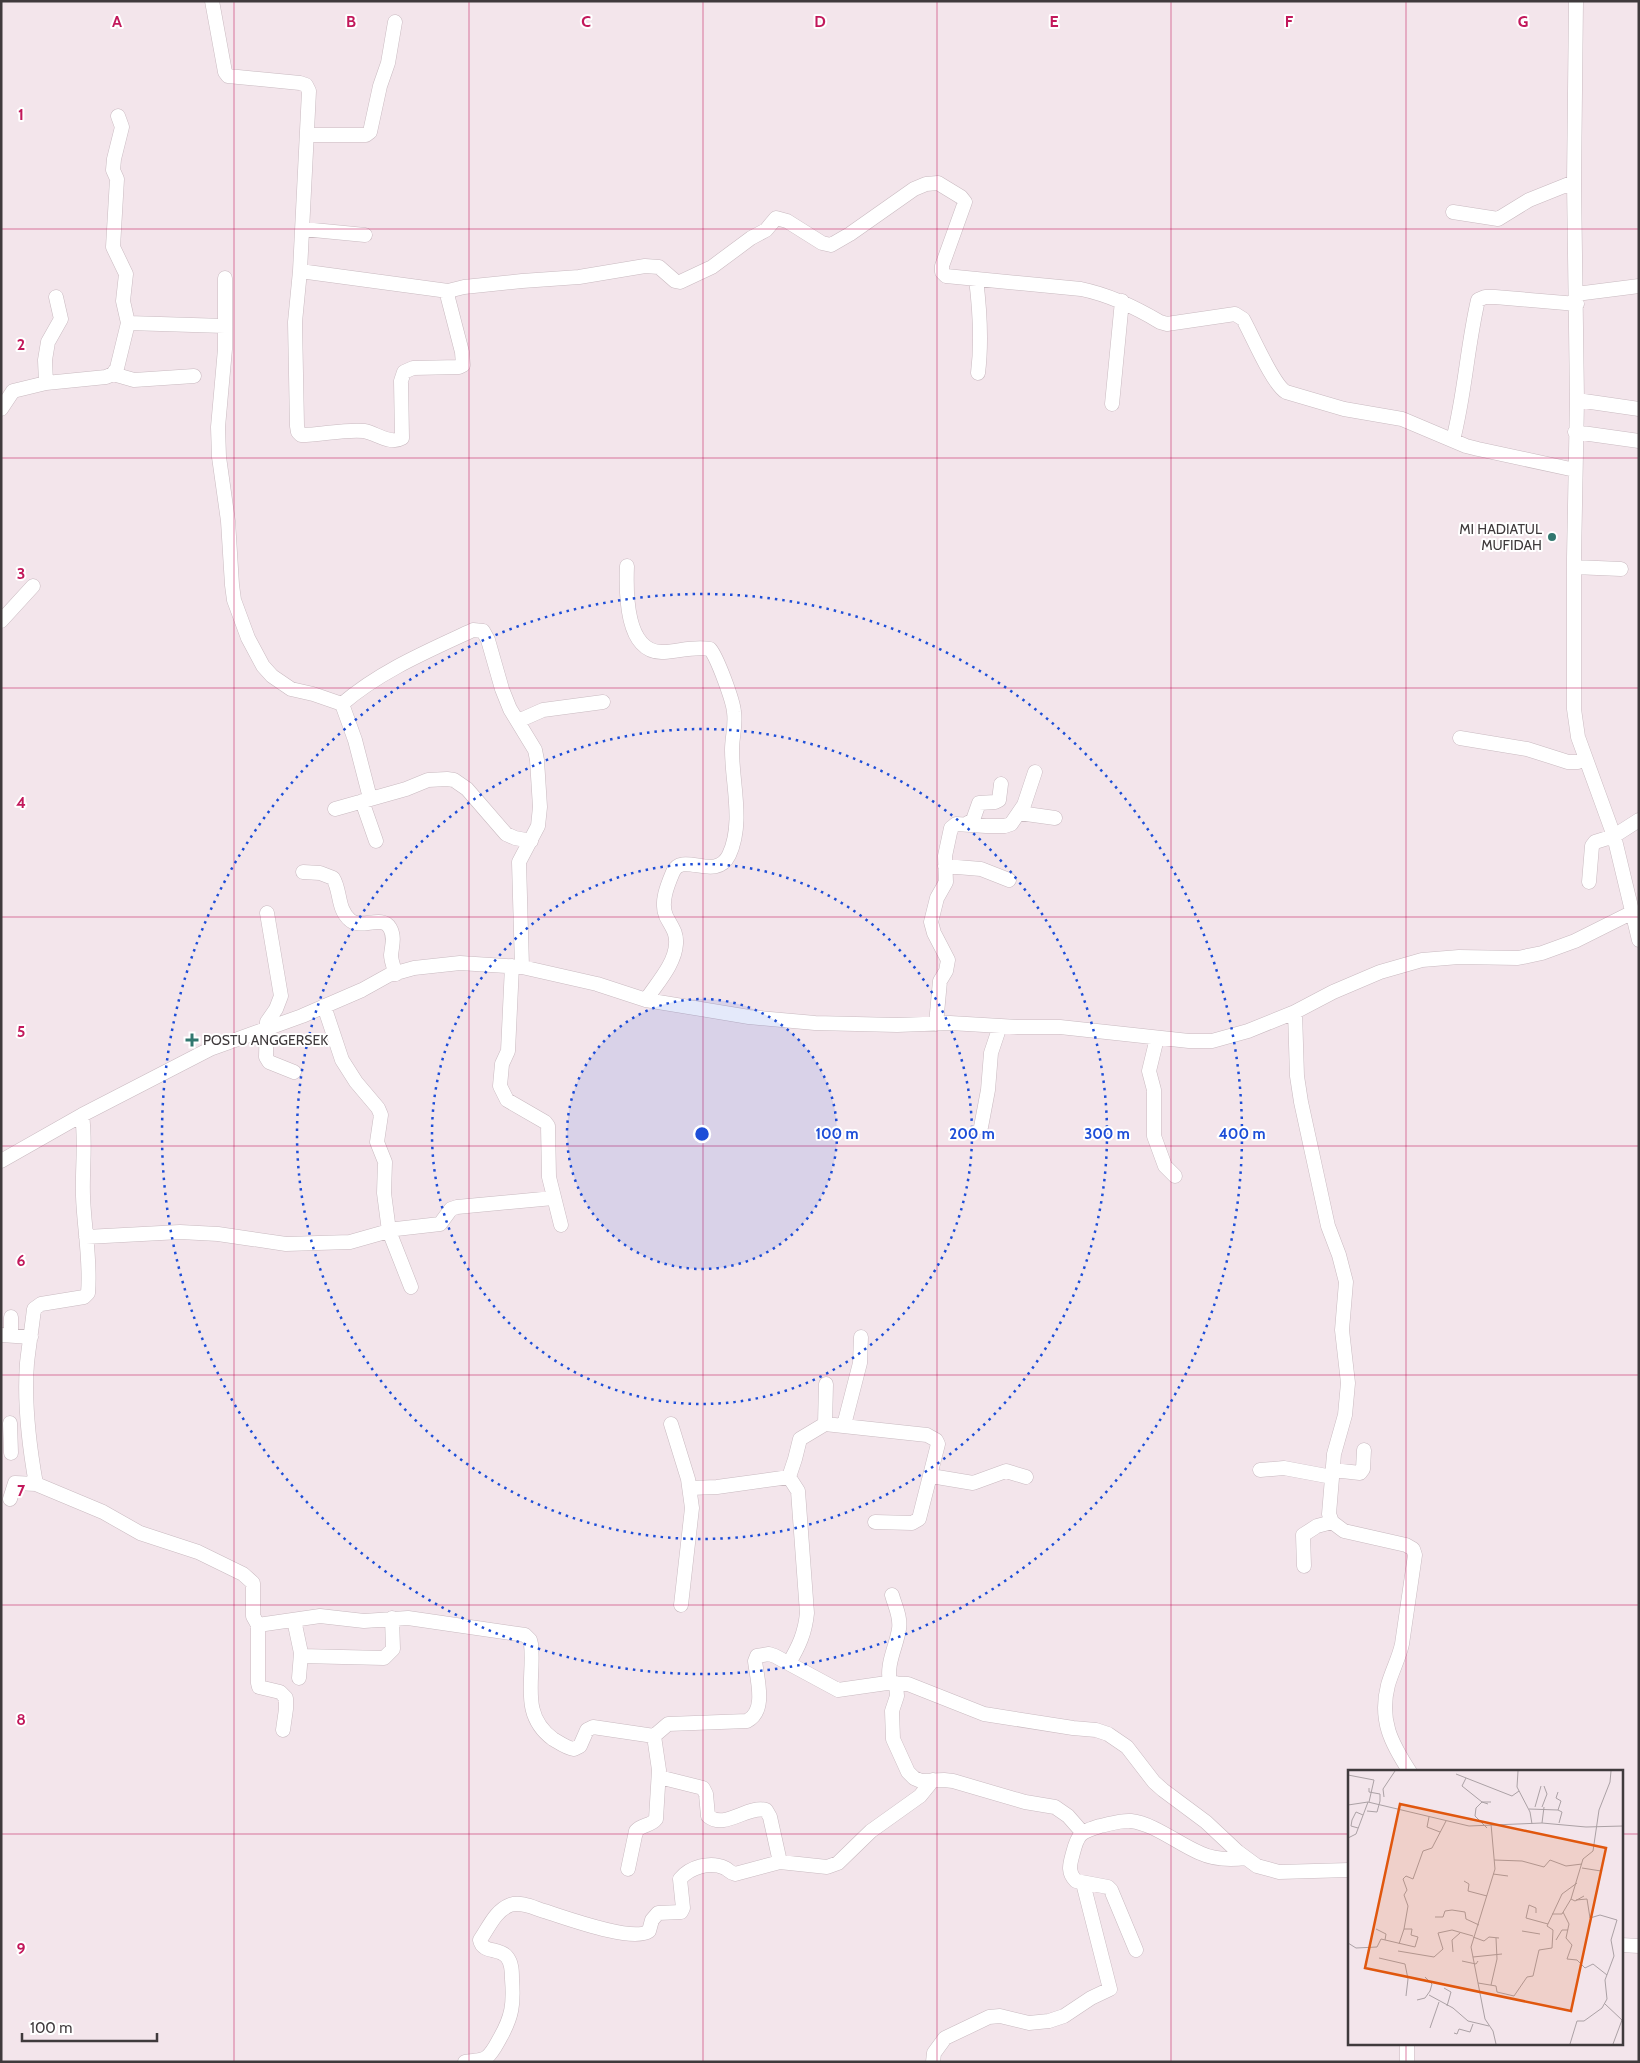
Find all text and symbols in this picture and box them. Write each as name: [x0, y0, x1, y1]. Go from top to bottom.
text: A: [112, 12, 122, 31]
text: B: [346, 12, 356, 31]
text: C: [581, 12, 591, 31]
text: D: [814, 12, 826, 31]
text: E: [1049, 12, 1059, 31]
text: F: [1285, 12, 1294, 31]
text: G: [1518, 12, 1528, 31]
text: 1: [18, 105, 24, 124]
text: 2: [17, 335, 25, 354]
place label: MI HADIATUL MUFIDAH: [1459, 520, 1542, 554]
marker: MI HADIATUL MUFIDAH: [1546, 531, 1558, 543]
text: 3: [17, 564, 25, 583]
text: 4: [16, 793, 26, 812]
text: 5: [17, 1022, 25, 1041]
place label: POSTU ANGGERSEK: [203, 1031, 328, 1049]
marker: POSTU ANGGERSEK: [185, 1033, 199, 1047]
centre of rings: [693, 1125, 711, 1143]
text: 100 m: [815, 1125, 859, 1143]
text: 200 m: [949, 1125, 995, 1143]
text: 300 m: [1084, 1125, 1130, 1143]
text: 400 m: [1219, 1125, 1265, 1143]
text: 6: [17, 1251, 26, 1270]
text: 7: [17, 1481, 26, 1500]
text: 8: [16, 1710, 26, 1729]
inset map: [1348, 1770, 1622, 2046]
text: 9: [17, 1939, 26, 1958]
scale bar: [22, 2010, 158, 2042]
text: 100 m: [30, 2019, 72, 2037]

